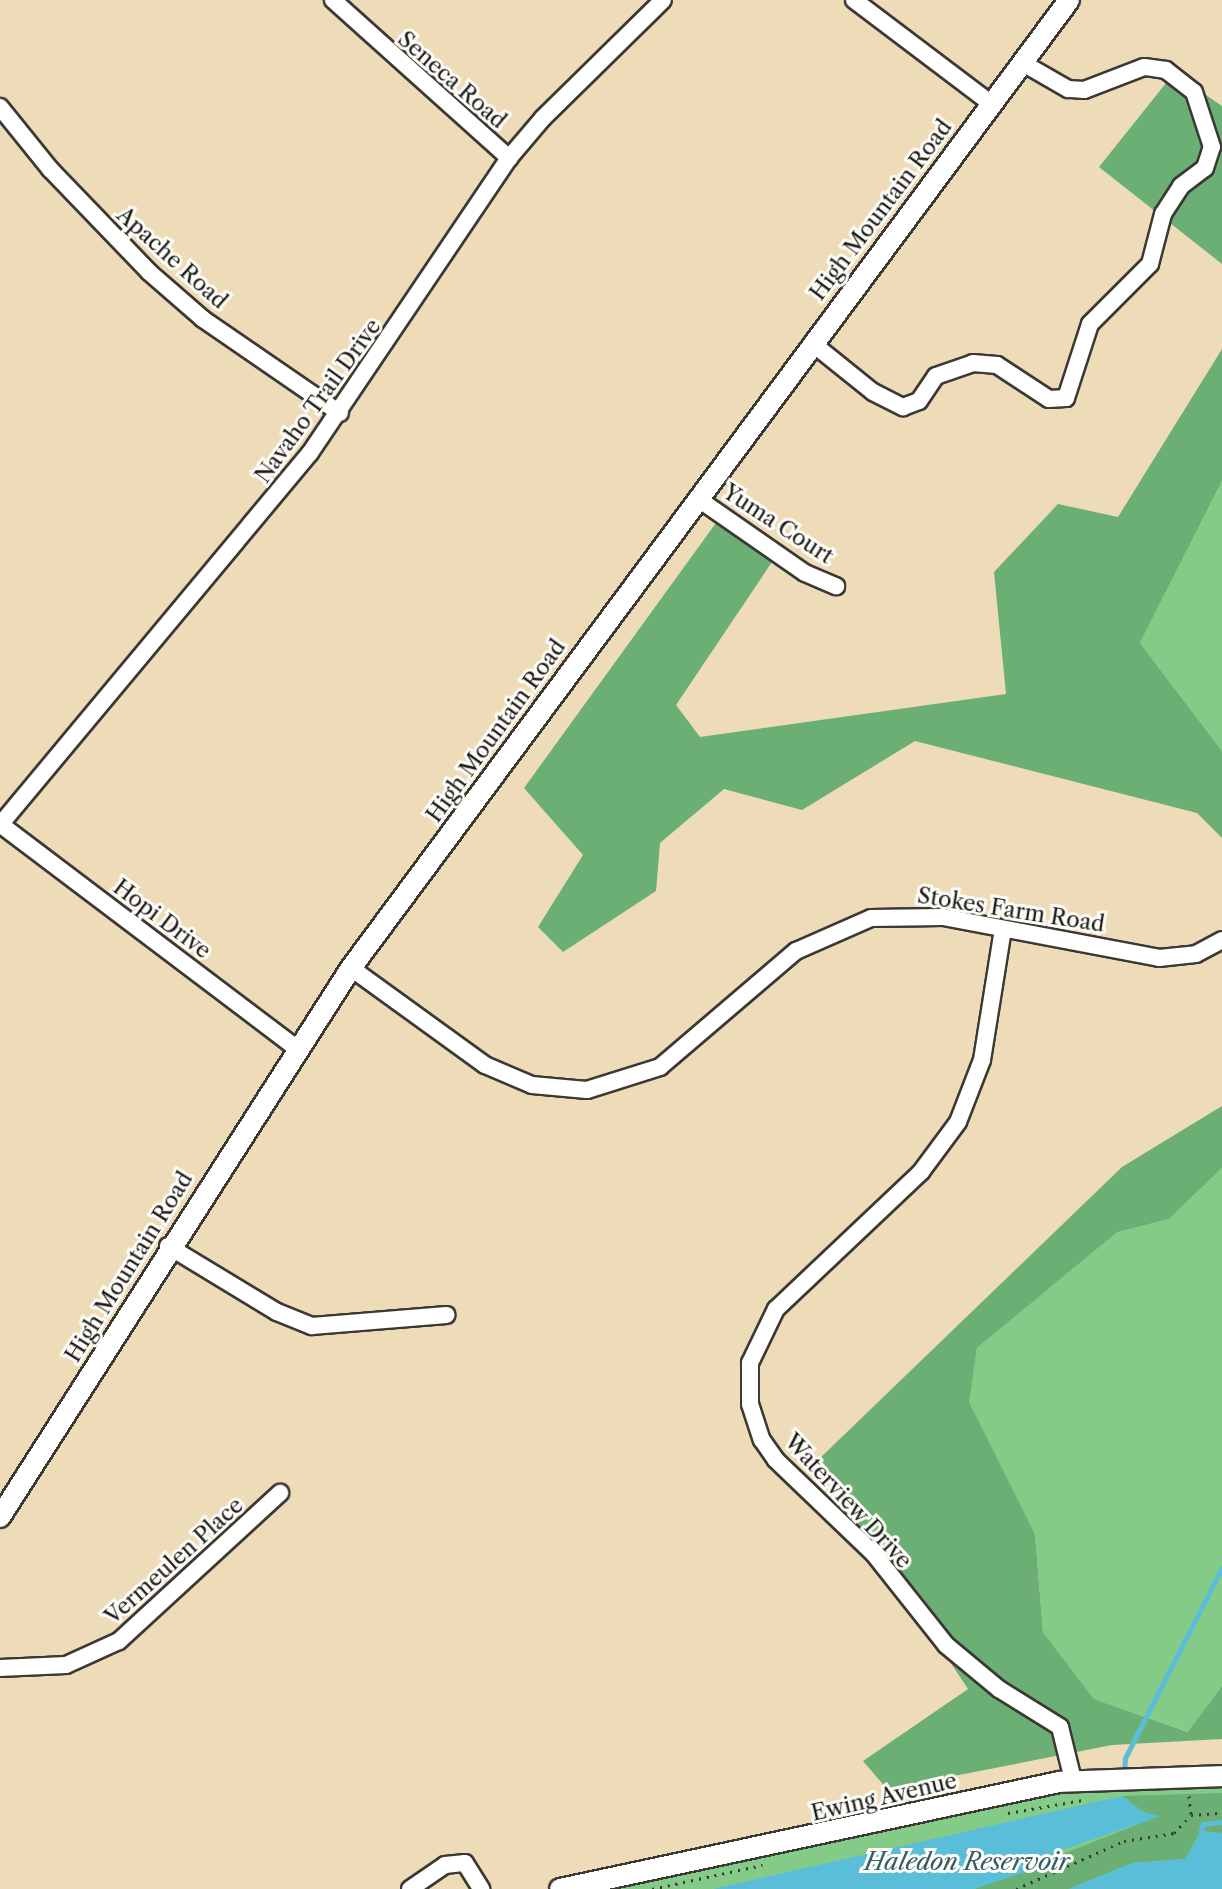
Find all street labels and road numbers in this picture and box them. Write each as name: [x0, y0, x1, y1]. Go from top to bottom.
street label: Seneca Road: [392, 26, 512, 134]
street label: High Mountain Road: [804, 114, 958, 306]
street label: Apache Road: [111, 202, 233, 314]
street label: Navaho Trail Drive: [249, 314, 387, 488]
street label: Yuma Court: [718, 478, 838, 570]
street label: High Mountain Road: [421, 634, 571, 828]
street label: Hopi Drive: [108, 874, 216, 964]
street label: Stokes Farm Road: [916, 882, 1106, 938]
street label: High Mountain Road: [60, 1167, 198, 1367]
street label: Waterview Drive: [779, 1428, 917, 1574]
street label: Vermeulen Place: [99, 1492, 249, 1630]
street label: Ewing Avenue: [808, 1767, 960, 1827]

